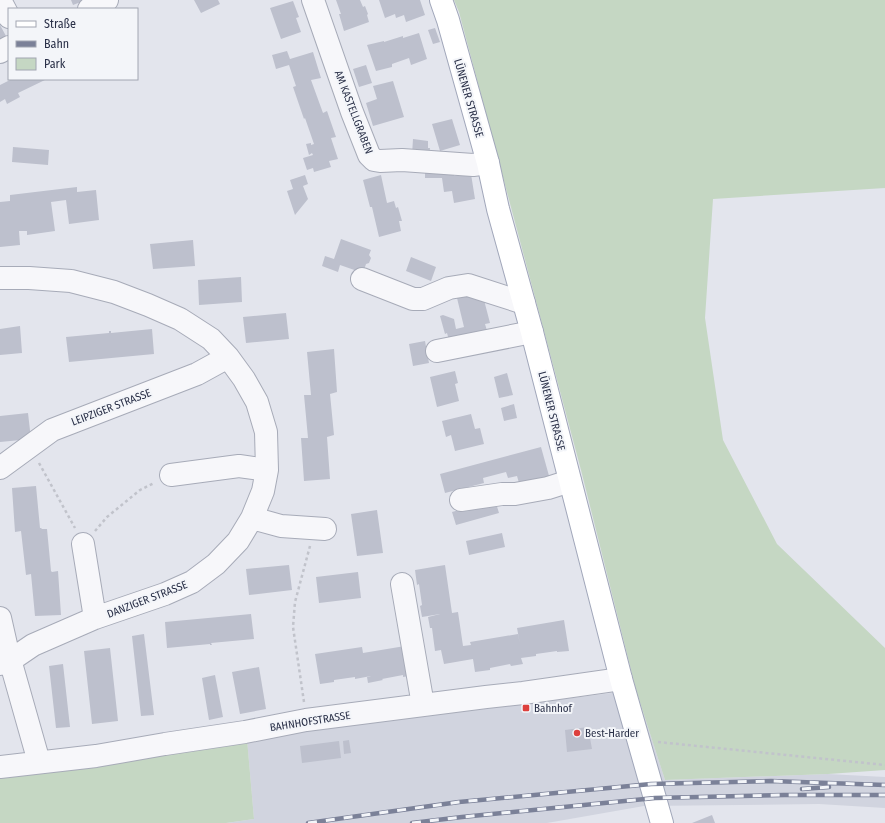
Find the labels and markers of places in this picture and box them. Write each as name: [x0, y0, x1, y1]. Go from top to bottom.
place label: Bahnhof: [534, 702, 573, 715]
marker: Bahnhof: [521, 703, 531, 713]
place label: Best-Harder: [585, 727, 639, 740]
marker: Best-Harder: [572, 728, 582, 738]

